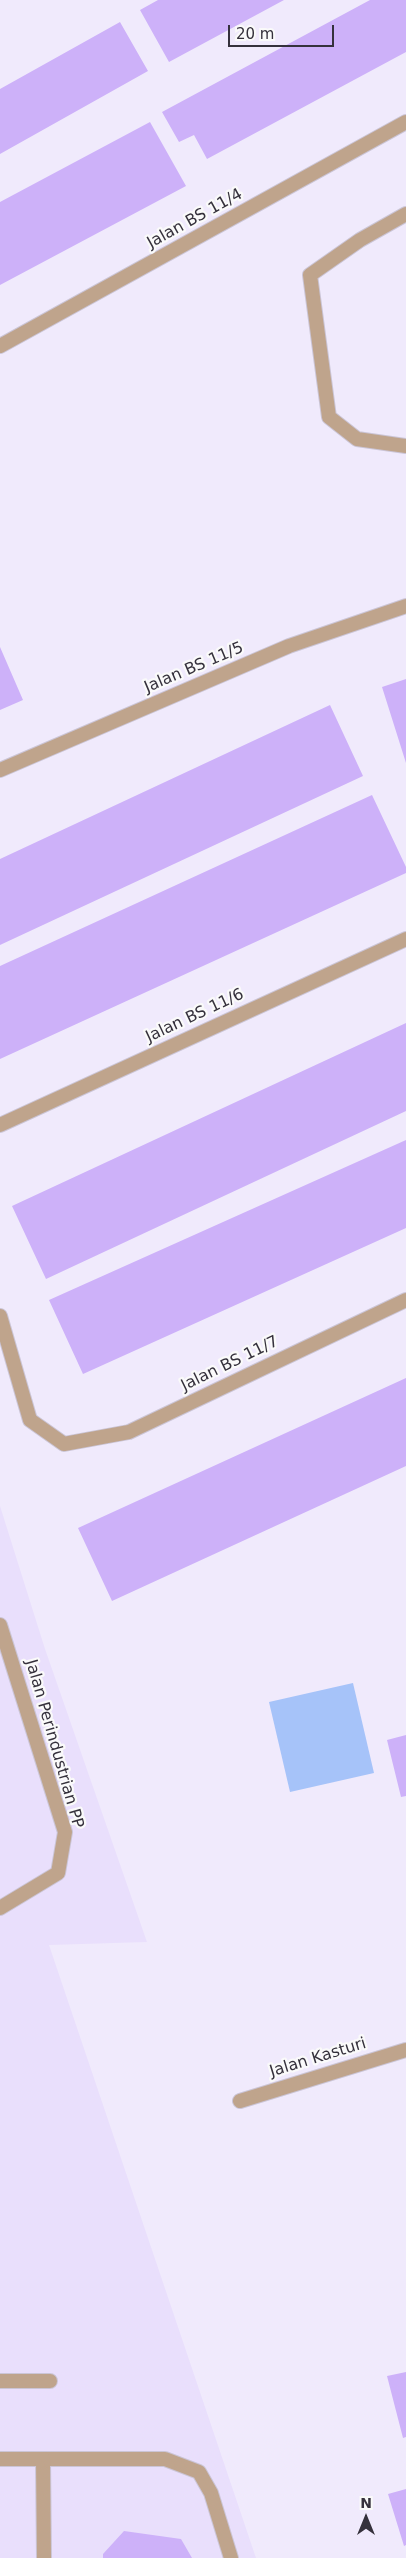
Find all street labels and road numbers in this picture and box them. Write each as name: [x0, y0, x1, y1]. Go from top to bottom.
street label: Jalan BS 11/4: [144, 185, 246, 253]
street label: Jalan BS 11/5: [142, 638, 246, 698]
street label: Jalan BS 11/6: [143, 985, 247, 1047]
street label: Jalan BS 11/7: [178, 1332, 282, 1396]
street label: Jalan Perindustrian PP: [21, 1658, 87, 1830]
street label: Jalan Kasturi: [267, 2034, 369, 2082]

